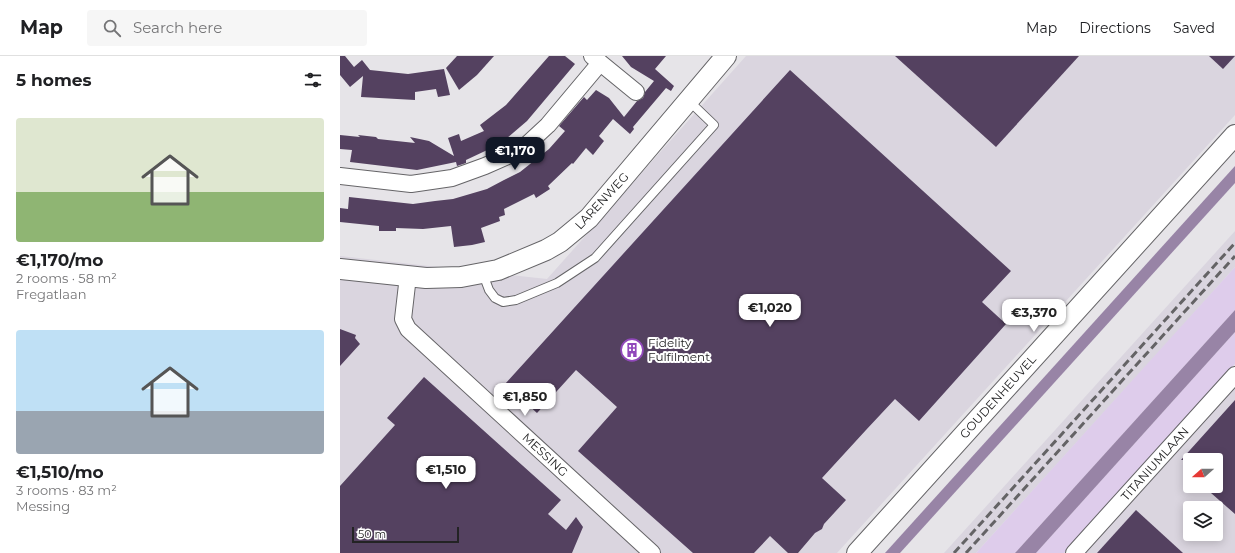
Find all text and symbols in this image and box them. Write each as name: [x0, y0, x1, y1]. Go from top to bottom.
search box: [87, 10, 367, 46]
text: Map: [20, 16, 63, 39]
icon: search: [101, 17, 123, 39]
text: Search here: [133, 18, 222, 37]
text: Map: [1026, 19, 1057, 37]
text: Directions: [1079, 19, 1151, 37]
text: Saved: [1173, 19, 1215, 37]
icon: filters: [302, 69, 324, 91]
text: 5 homes: [16, 70, 92, 90]
pin: €1,170: [482, 137, 548, 171]
text: €1,170: [495, 142, 535, 158]
icon: home: [134, 144, 206, 216]
street label: LARENWEG: [571, 169, 632, 232]
text: €1,170/mo: [16, 250, 103, 270]
text: 2 rooms · 58 m²: [16, 270, 117, 286]
text: Fregatlaan: [16, 286, 86, 302]
pin: €1,020: [737, 294, 803, 328]
text: €1,020: [748, 299, 792, 315]
pin: €3,370: [1001, 299, 1067, 333]
text: €3,370: [1011, 304, 1057, 320]
place label: Fidelity Fulfilment: [648, 335, 710, 364]
building icon: Fidelity Fulfilment: [619, 337, 645, 363]
street label: GOUDENHEUVEL: [956, 352, 1039, 441]
icon: home: [134, 356, 206, 428]
pin: €1,850: [492, 383, 558, 417]
text: €1,850: [503, 388, 547, 404]
street label: TITANIUMLAAN: [1118, 424, 1192, 504]
street label: MESSING: [519, 430, 571, 480]
north arrow: [1183, 453, 1223, 493]
map controls: [1183, 453, 1223, 541]
pin: €1,510: [413, 456, 479, 490]
text: €1,510: [426, 461, 466, 477]
text: €1,510/mo: [16, 462, 104, 482]
text: 3 rooms · 83 m²: [16, 482, 117, 498]
text: Messing: [16, 498, 70, 514]
button: layers: [1183, 501, 1223, 541]
scale bar: [352, 525, 459, 544]
text: 50 m: [358, 527, 386, 541]

